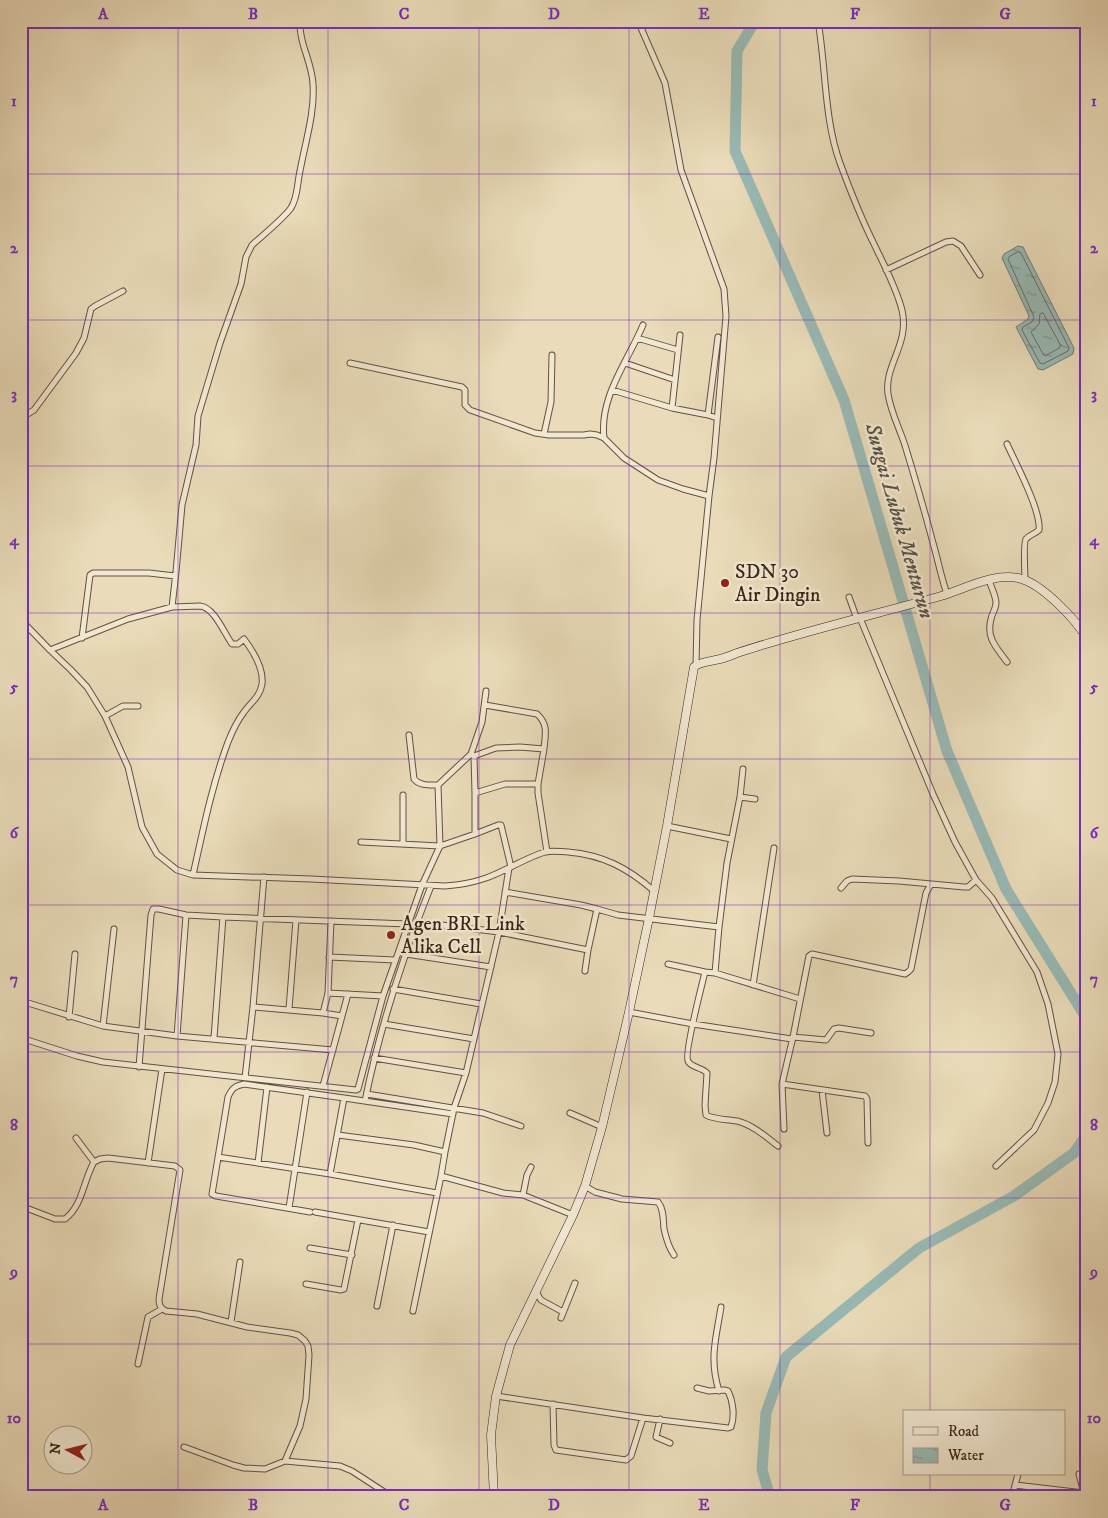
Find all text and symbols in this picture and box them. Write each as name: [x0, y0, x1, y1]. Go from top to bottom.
text: A: [97, 4, 109, 24]
text: B: [248, 4, 258, 24]
text: C: [399, 4, 409, 24]
text: D: [548, 4, 560, 24]
text: E: [698, 4, 710, 24]
text: F: [850, 4, 860, 24]
text: G: [999, 4, 1011, 24]
text: 1: [11, 91, 17, 111]
text: 1: [1091, 91, 1097, 111]
text: 2: [10, 238, 19, 258]
text: 2: [1090, 238, 1099, 258]
text: 3: [11, 384, 17, 404]
text: 3: [1091, 384, 1097, 404]
water label: Sungai Lubuk Menturun: [858, 419, 939, 622]
text: 4: [8, 530, 19, 550]
text: 4: [1088, 530, 1099, 550]
place label: SDN 30 Air Dingin: [735, 560, 821, 608]
marker: SDN 30 Air Dingin: [719, 577, 731, 589]
text: 5: [9, 677, 18, 697]
text: 5: [1089, 677, 1098, 697]
text: 6: [10, 823, 20, 843]
text: 6: [1090, 823, 1100, 843]
place label: Agen BRI Link Alika Cell: [401, 912, 525, 960]
marker: Agen BRI Link Alika Cell: [385, 929, 397, 941]
text: 7: [10, 969, 18, 989]
text: 7: [1090, 969, 1098, 989]
text: 8: [10, 1115, 18, 1135]
text: 8: [1090, 1115, 1098, 1135]
text: 9: [9, 1262, 18, 1282]
text: 9: [1089, 1262, 1098, 1282]
text: 10: [7, 1408, 22, 1428]
text: 10: [1087, 1408, 1102, 1428]
legend: [903, 1410, 1066, 1476]
text: Road: [948, 1422, 980, 1441]
north arrow: [42, 1426, 92, 1476]
text: N: [46, 1441, 66, 1455]
text: Water: [947, 1446, 984, 1465]
text: A: [97, 1495, 109, 1515]
text: B: [248, 1495, 258, 1515]
text: C: [399, 1495, 409, 1515]
text: D: [548, 1495, 560, 1515]
text: E: [698, 1495, 710, 1515]
text: F: [850, 1495, 860, 1515]
text: G: [999, 1495, 1011, 1515]

